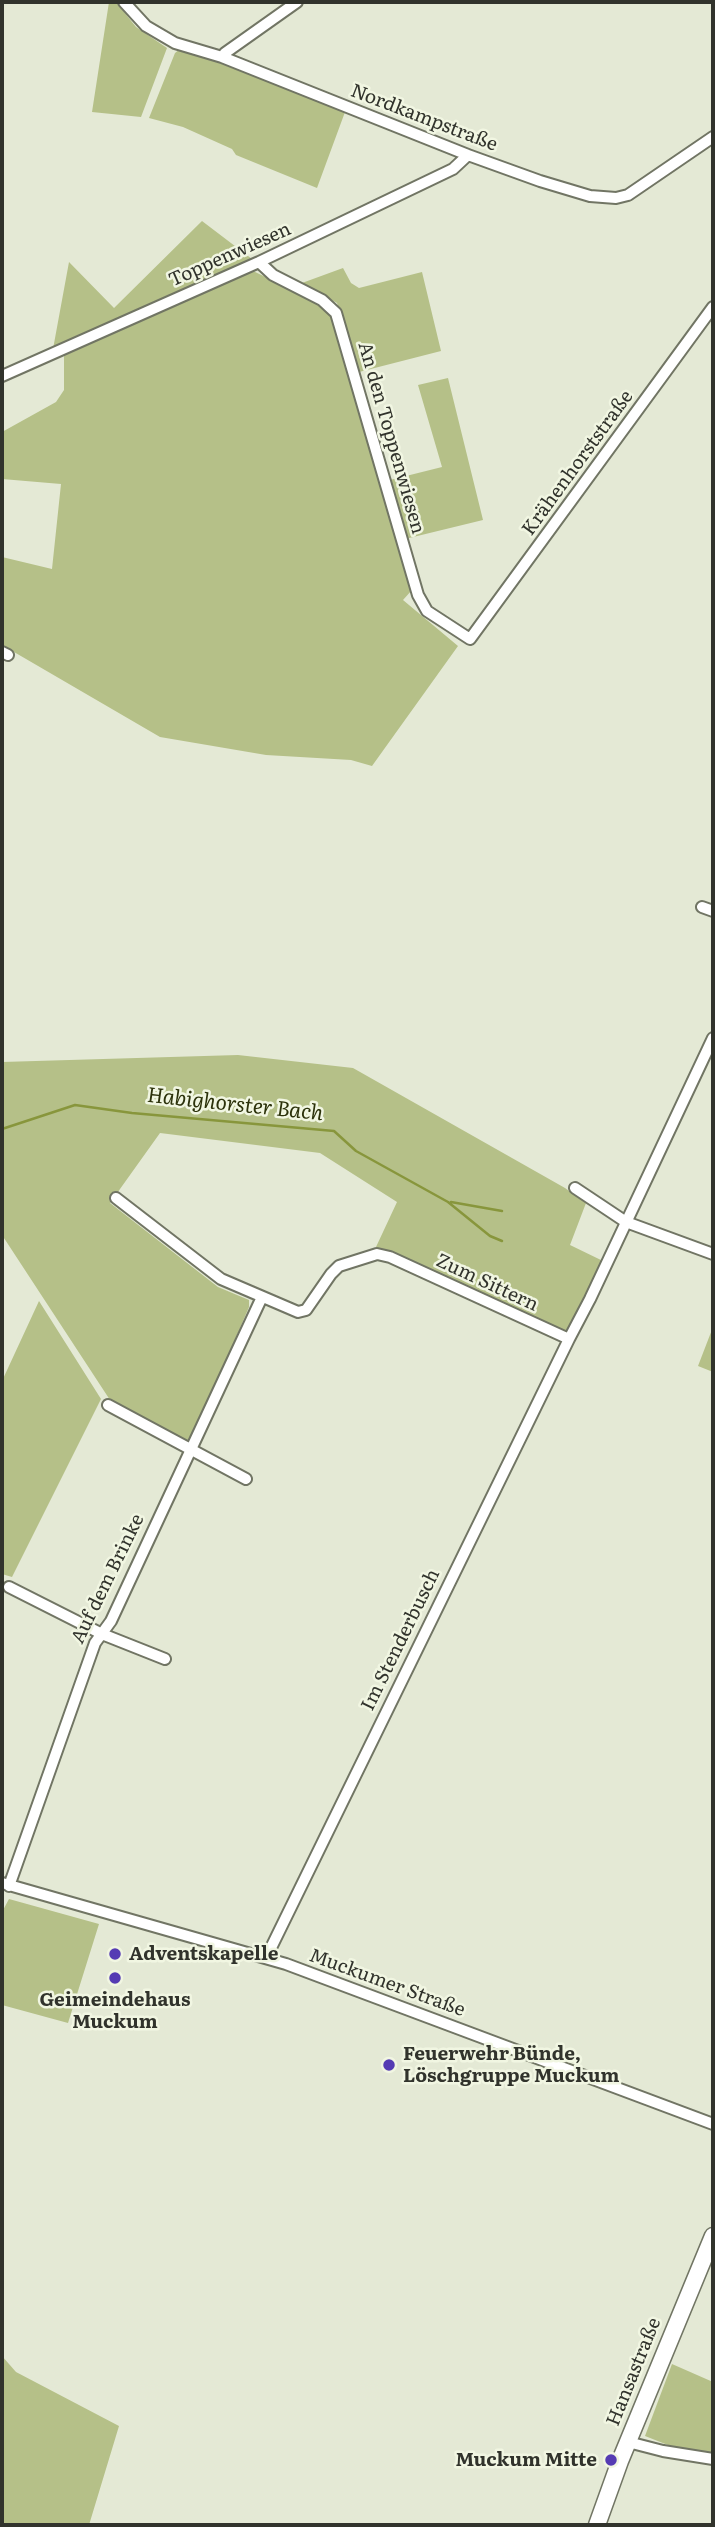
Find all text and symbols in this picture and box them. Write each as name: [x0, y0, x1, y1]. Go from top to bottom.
street label: Nordkampstraße: [347, 80, 501, 156]
street label: Toppenwiesen: [165, 218, 295, 292]
street label: An den Toppenwiesen: [353, 339, 429, 537]
street label: Krähenhorststraße: [518, 386, 638, 540]
water label: Habighorster Bach: [146, 1083, 324, 1127]
street label: Zum Sittern: [432, 1249, 542, 1317]
street label: Auf dem Brinke: [67, 1510, 149, 1648]
street label: Im Stenderbusch: [357, 1566, 445, 1714]
place label: Adventskapelle: [129, 1943, 278, 1965]
street label: Muckumer Straße: [306, 1944, 468, 2022]
marker: Adventskapelle: [107, 1946, 123, 1962]
marker: Geimeindehaus Muckum: [107, 1970, 123, 1986]
place label: Geimeindehaus Muckum: [40, 1989, 190, 2033]
place label: Feuerwehr Bünde, Löschgruppe Muckum: [403, 2043, 620, 2087]
marker: Feuerwehr Bünde, Löschgruppe Muckum: [381, 2057, 397, 2073]
street label: Hansastraße: [602, 2315, 666, 2429]
place label: Muckum Mitte: [455, 2449, 597, 2471]
marker: Muckum Mitte: [603, 2452, 619, 2468]

